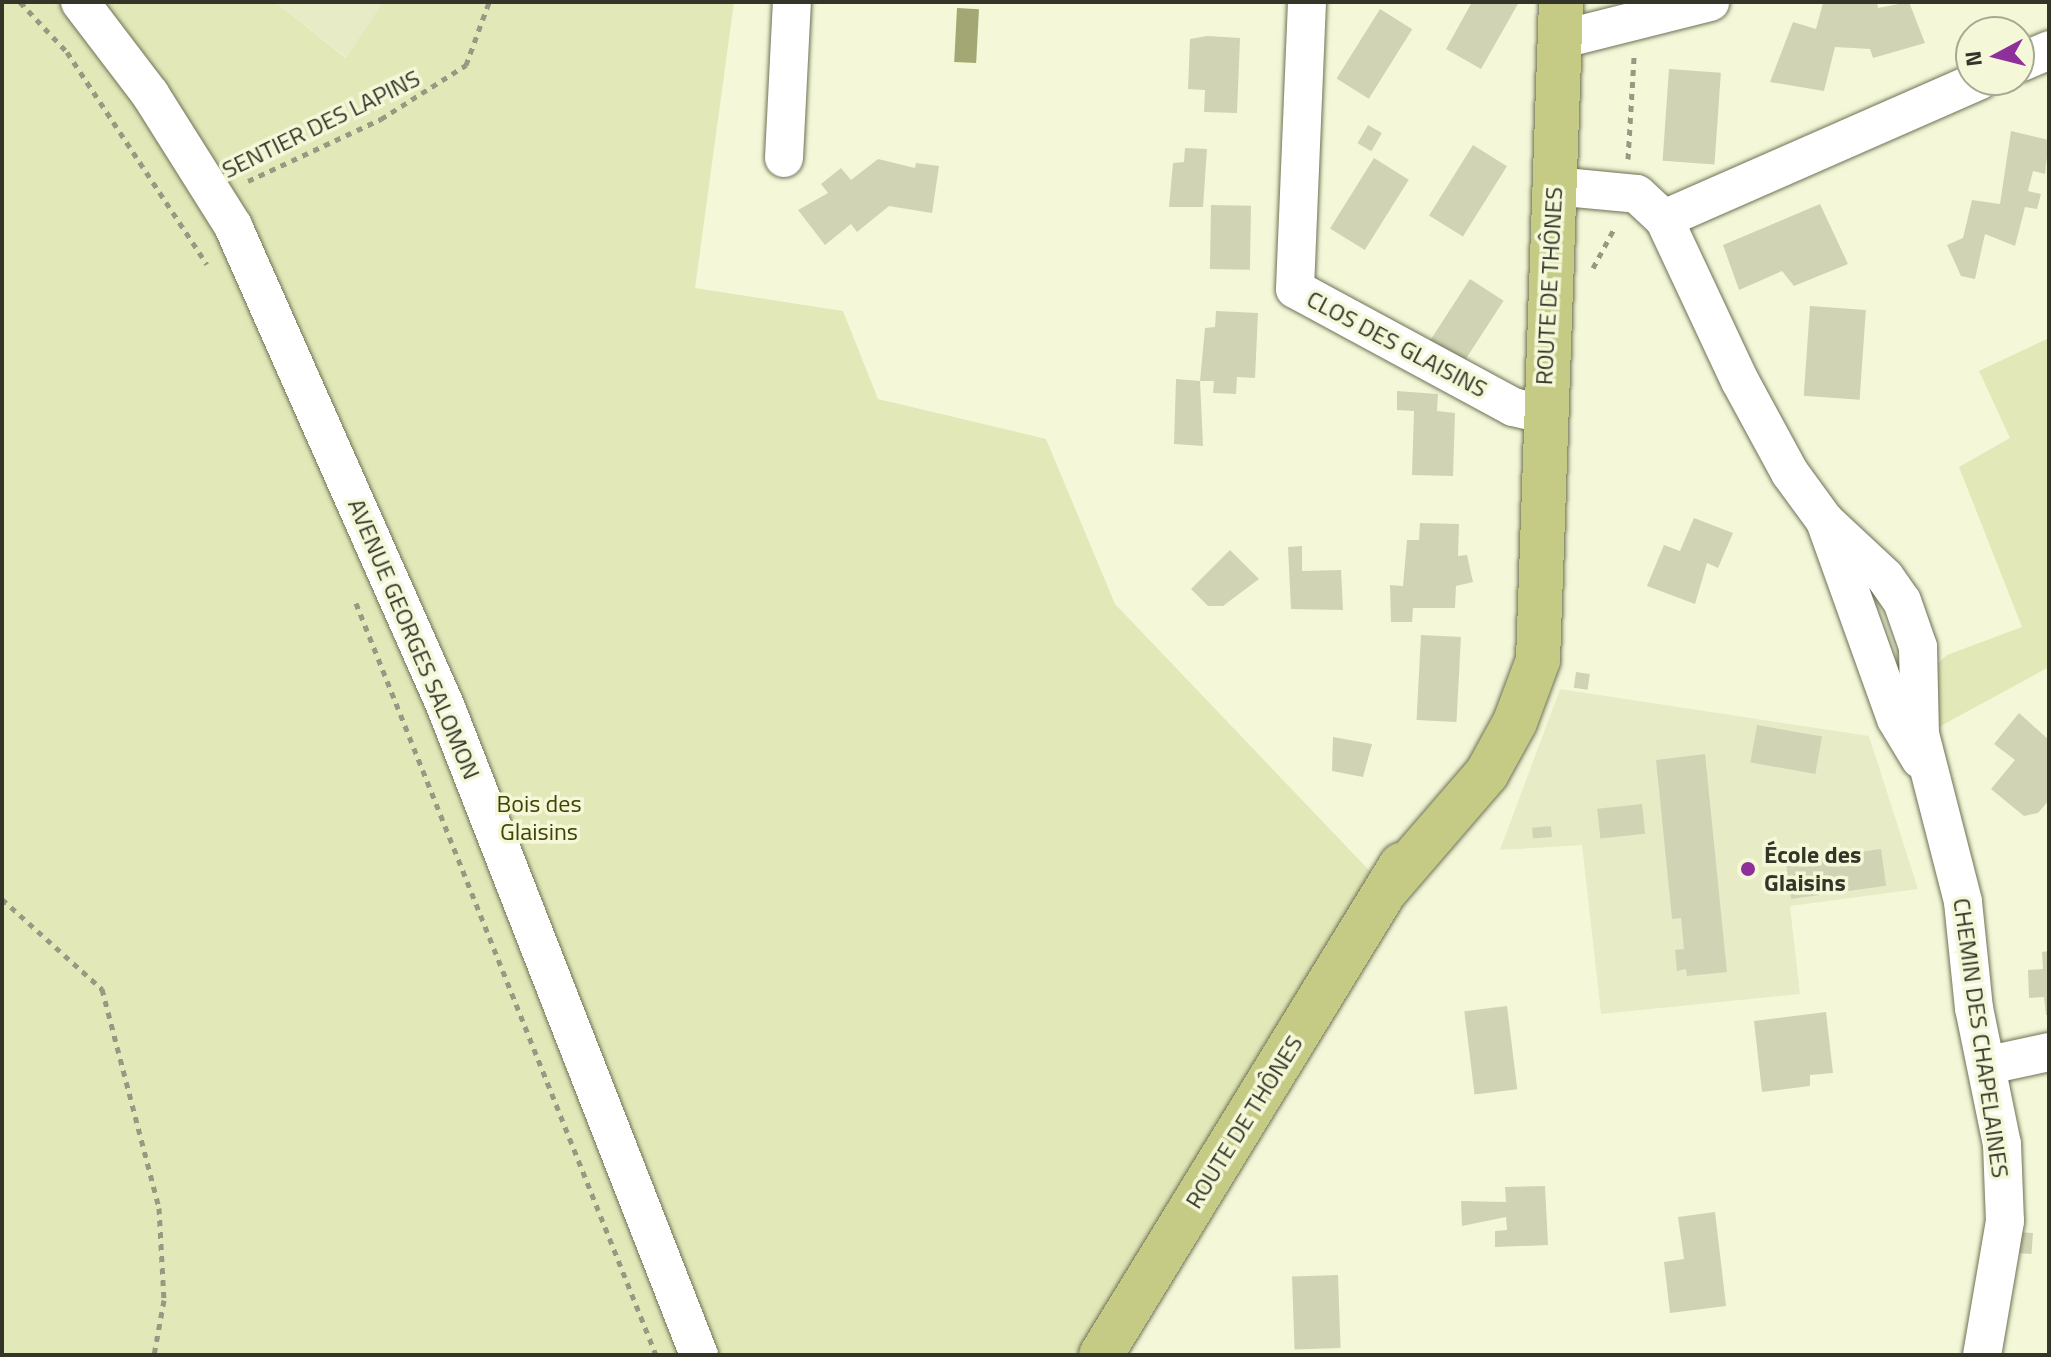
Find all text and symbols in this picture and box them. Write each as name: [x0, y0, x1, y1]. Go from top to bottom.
north arrow: [1955, 16, 2035, 96]
text: N: [1955, 49, 1991, 68]
street label: SENTIER DES LAPINS: [217, 64, 425, 184]
street label: ROUTE DE THÔNES: [1529, 186, 1569, 386]
street label: CLOS DES GLAISINS: [1302, 284, 1492, 404]
street label: AVENUE GEORGES SALOMON: [342, 494, 486, 784]
park label: Bois des Glaisins: [496, 790, 582, 846]
place label: École des Glaisins: [1764, 841, 1861, 897]
marker: École des Glaisins: [1739, 860, 1757, 878]
street label: CHEMIN DES CHAPELAINES: [1947, 896, 2015, 1180]
street label: ROUTE DE THÔNES: [1179, 1030, 1309, 1214]

